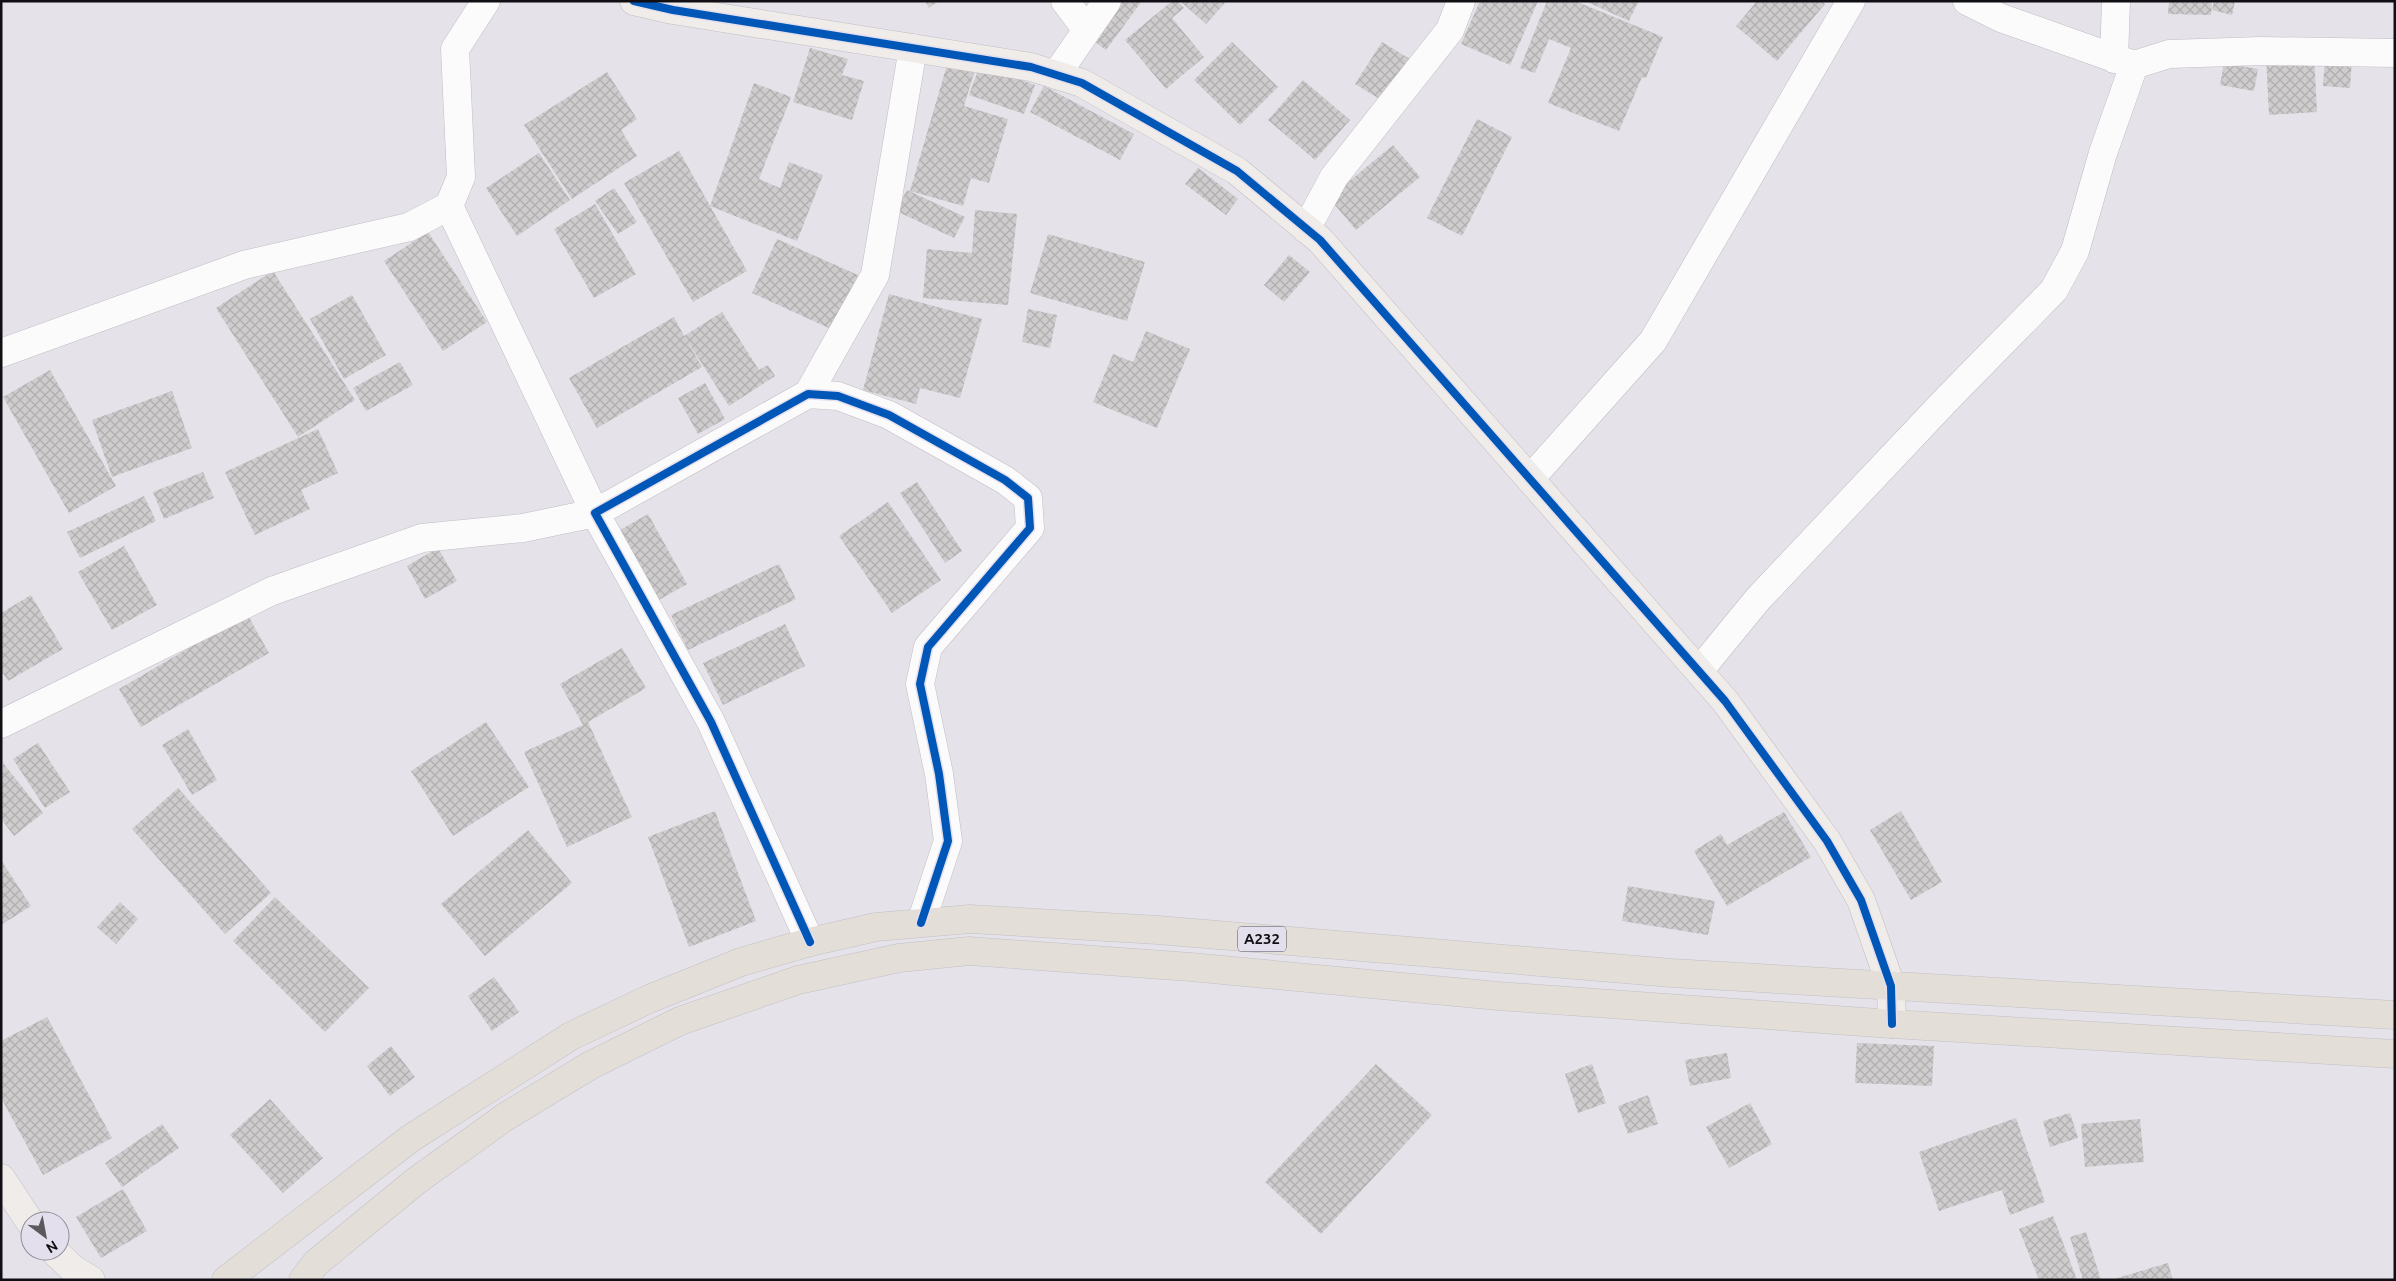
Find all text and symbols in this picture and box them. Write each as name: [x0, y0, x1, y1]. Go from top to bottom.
road number: A232: [1238, 926, 1286, 952]
north arrow: [20, 1211, 70, 1261]
text: N: [43, 1237, 61, 1257]

